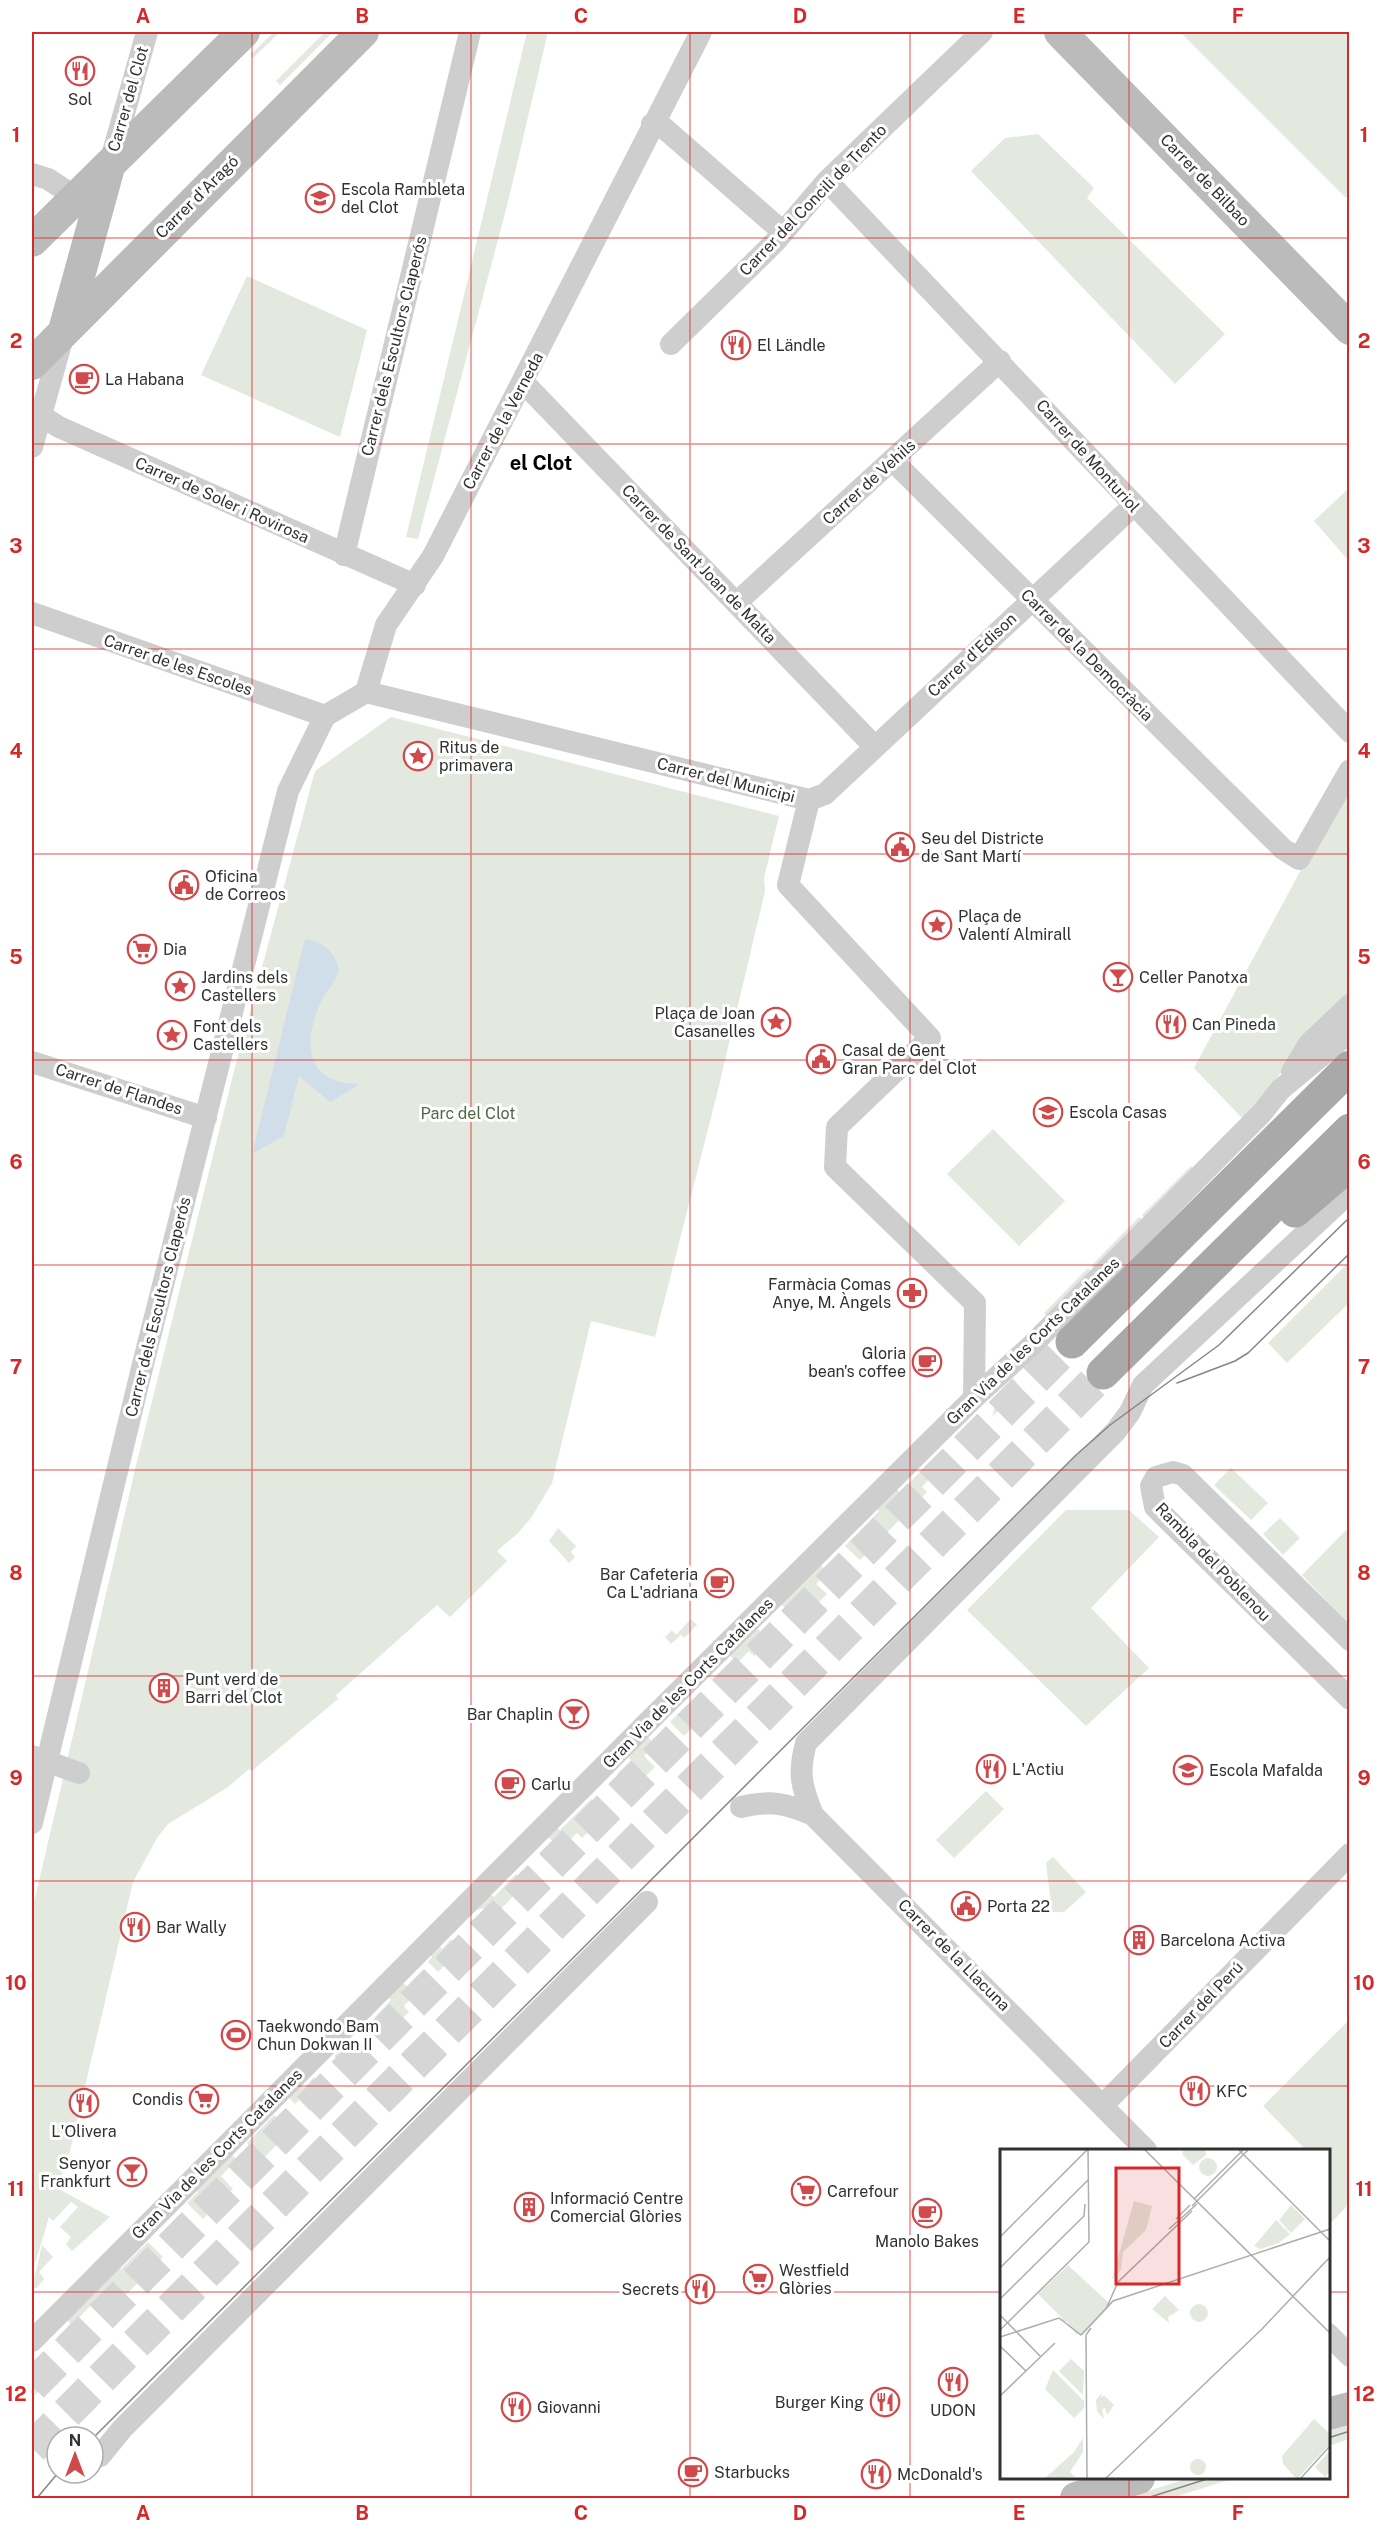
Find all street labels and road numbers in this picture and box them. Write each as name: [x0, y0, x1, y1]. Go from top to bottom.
street label: Carrer del Clot: [104, 44, 152, 154]
street label: Carrer del Concili de Trento: [736, 120, 890, 280]
street label: Carrer de Bilbao: [1156, 130, 1254, 230]
street label: Carrer d'Aragó: [152, 152, 242, 242]
street label: Carrer dels Escultors Claperós: [357, 234, 431, 458]
street label: Carrer de la Verneda: [459, 349, 547, 493]
street label: Carrer de Monturiol: [1032, 396, 1144, 516]
street label: Carrer de Vehils: [819, 435, 919, 529]
street label: Carrer de Soler i Rovirosa: [132, 453, 312, 547]
street label: Carrer de Sant Joan de Malta: [618, 481, 780, 647]
street label: Carrer de la Democràcia: [1017, 585, 1157, 725]
street label: Carrer d'Edison: [924, 609, 1020, 701]
street label: Carrer de les Escoles: [101, 631, 255, 699]
street label: Carrer del Municipi: [655, 754, 797, 806]
street label: Carrer de Flandes: [53, 1059, 185, 1119]
street label: Carrer dels Escultors Claperós: [121, 1195, 195, 1419]
street label: Gran Via de les Corts Catalanes: [943, 1253, 1123, 1429]
street label: Rambla del Poblenou: [1152, 1499, 1274, 1625]
street label: Gran Via de les Corts Catalanes: [599, 1594, 777, 1772]
street label: Carrer de la Llacuna: [894, 1895, 1014, 2015]
street label: Carrer del Perú: [1155, 1958, 1247, 2052]
street label: Gran Via de les Corts Catalanes: [128, 2065, 306, 2243]

